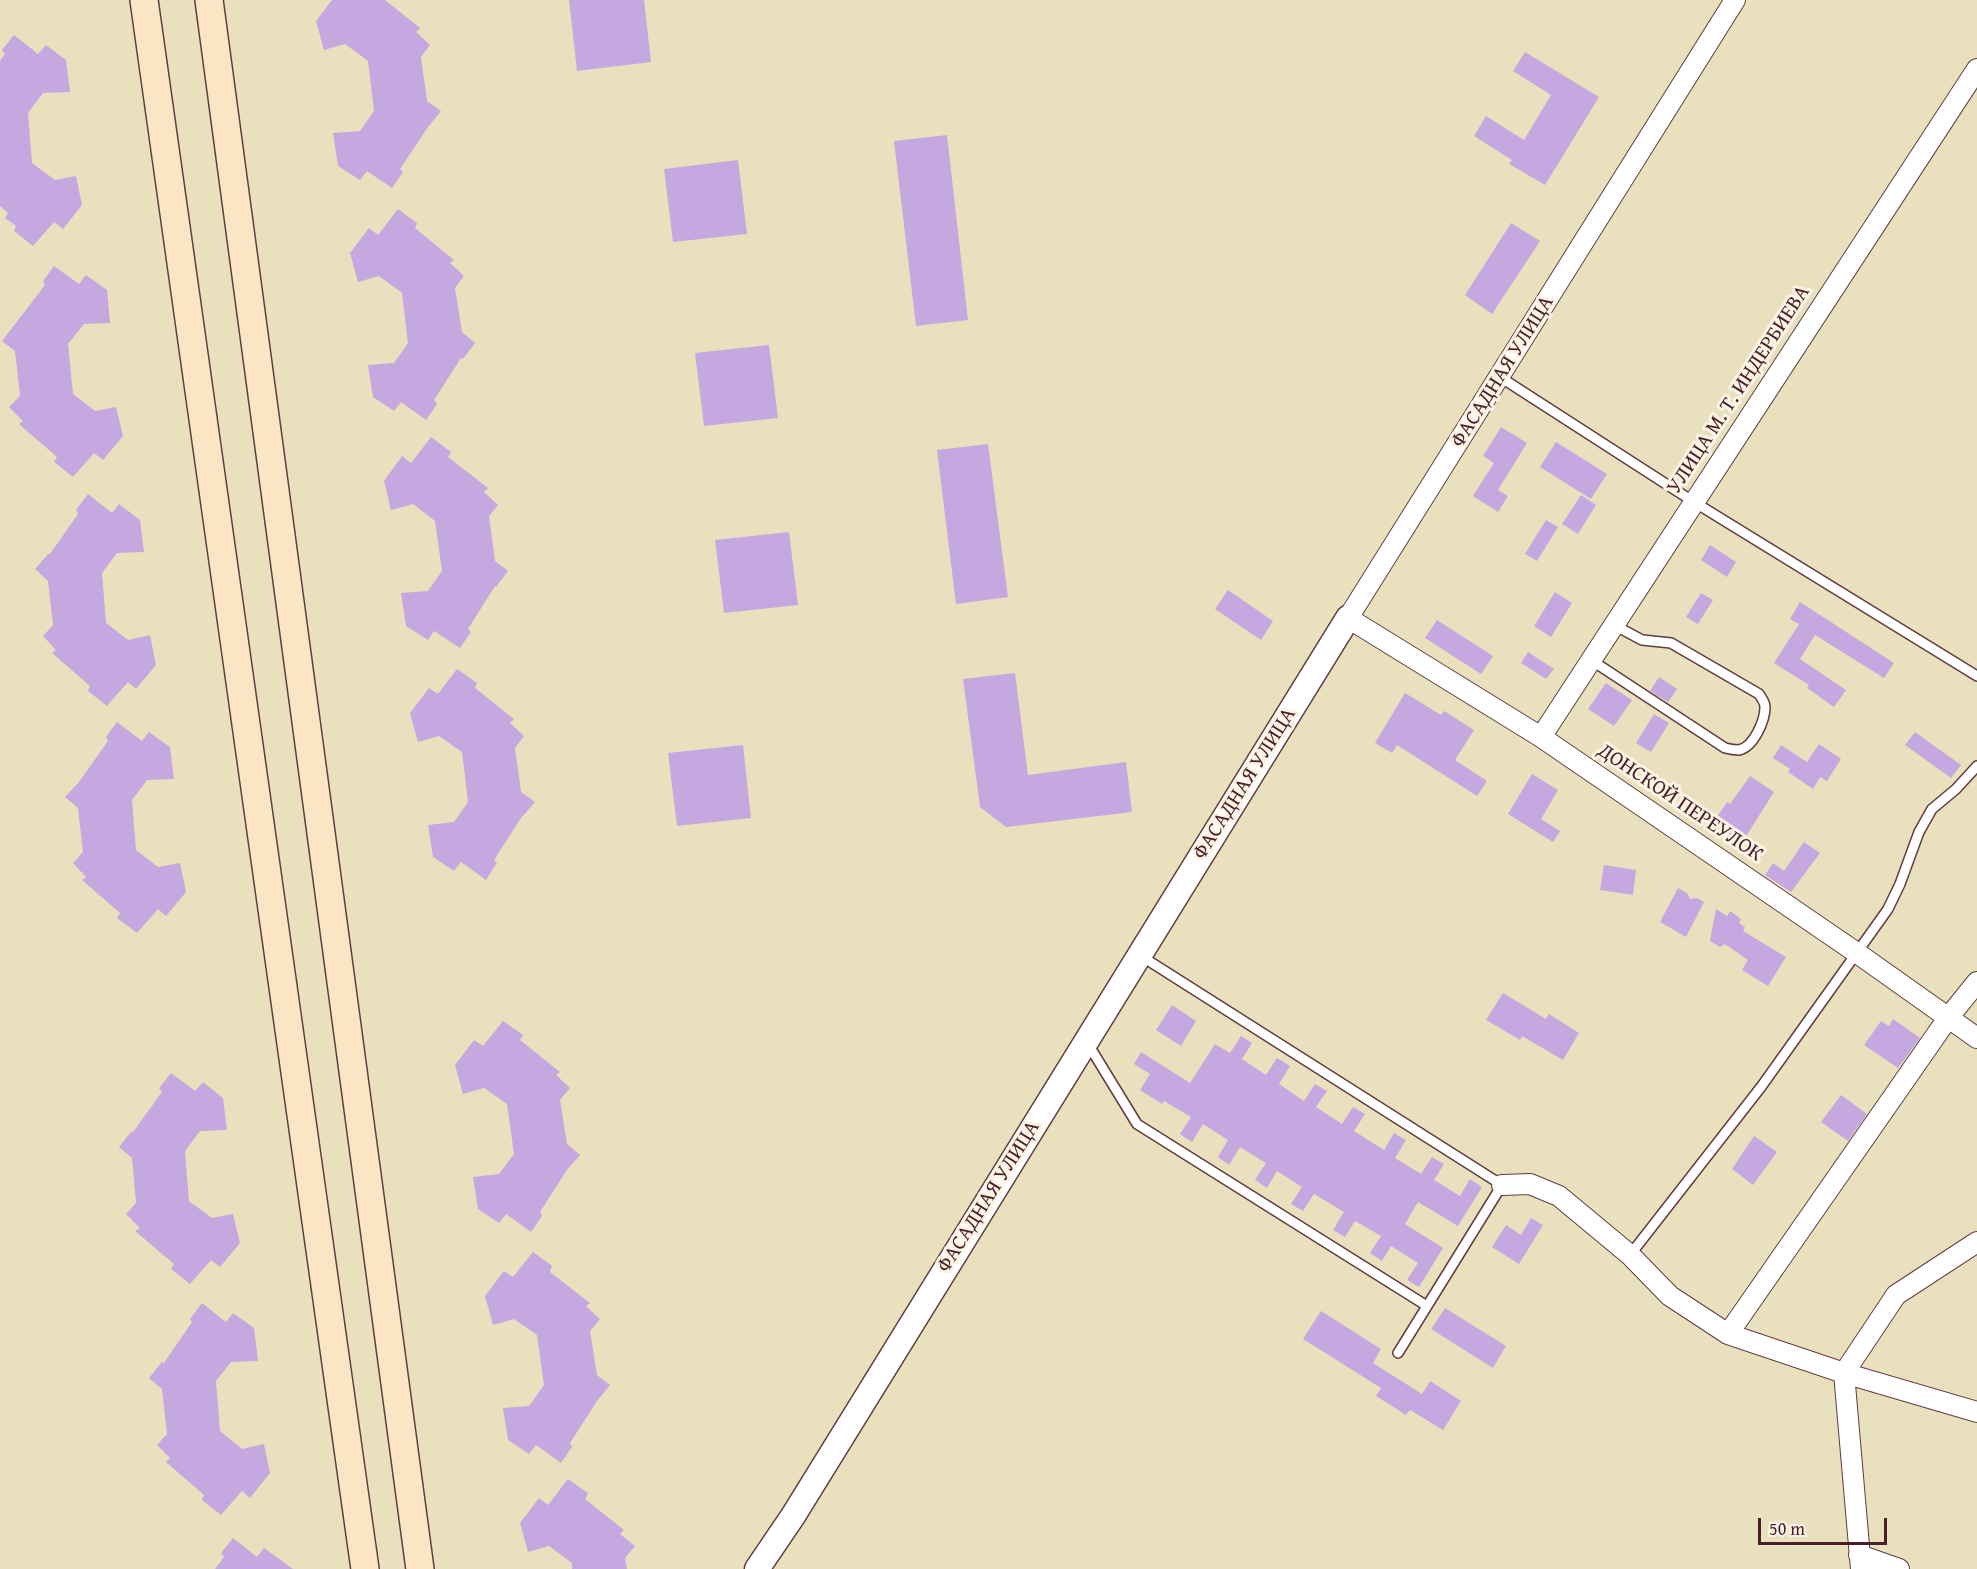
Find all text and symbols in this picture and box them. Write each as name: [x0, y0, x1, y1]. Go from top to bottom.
street label: УЛИЦА М. Т. ИНДЕРБИЕВА: [1662, 281, 1816, 499]
street label: ФАСАДНАЯ УЛИЦА: [1446, 291, 1560, 453]
street label: ФАСАДНАЯ УЛИЦА: [1188, 703, 1302, 865]
street label: ДОНСКОЙ ПЕРЕУЛОК: [1593, 738, 1767, 868]
street label: ФАСАДНАЯ УЛИЦА: [932, 1116, 1046, 1278]
scale bar: [1761, 1506, 1890, 1544]
text: 50 m: [1769, 1515, 1805, 1542]

